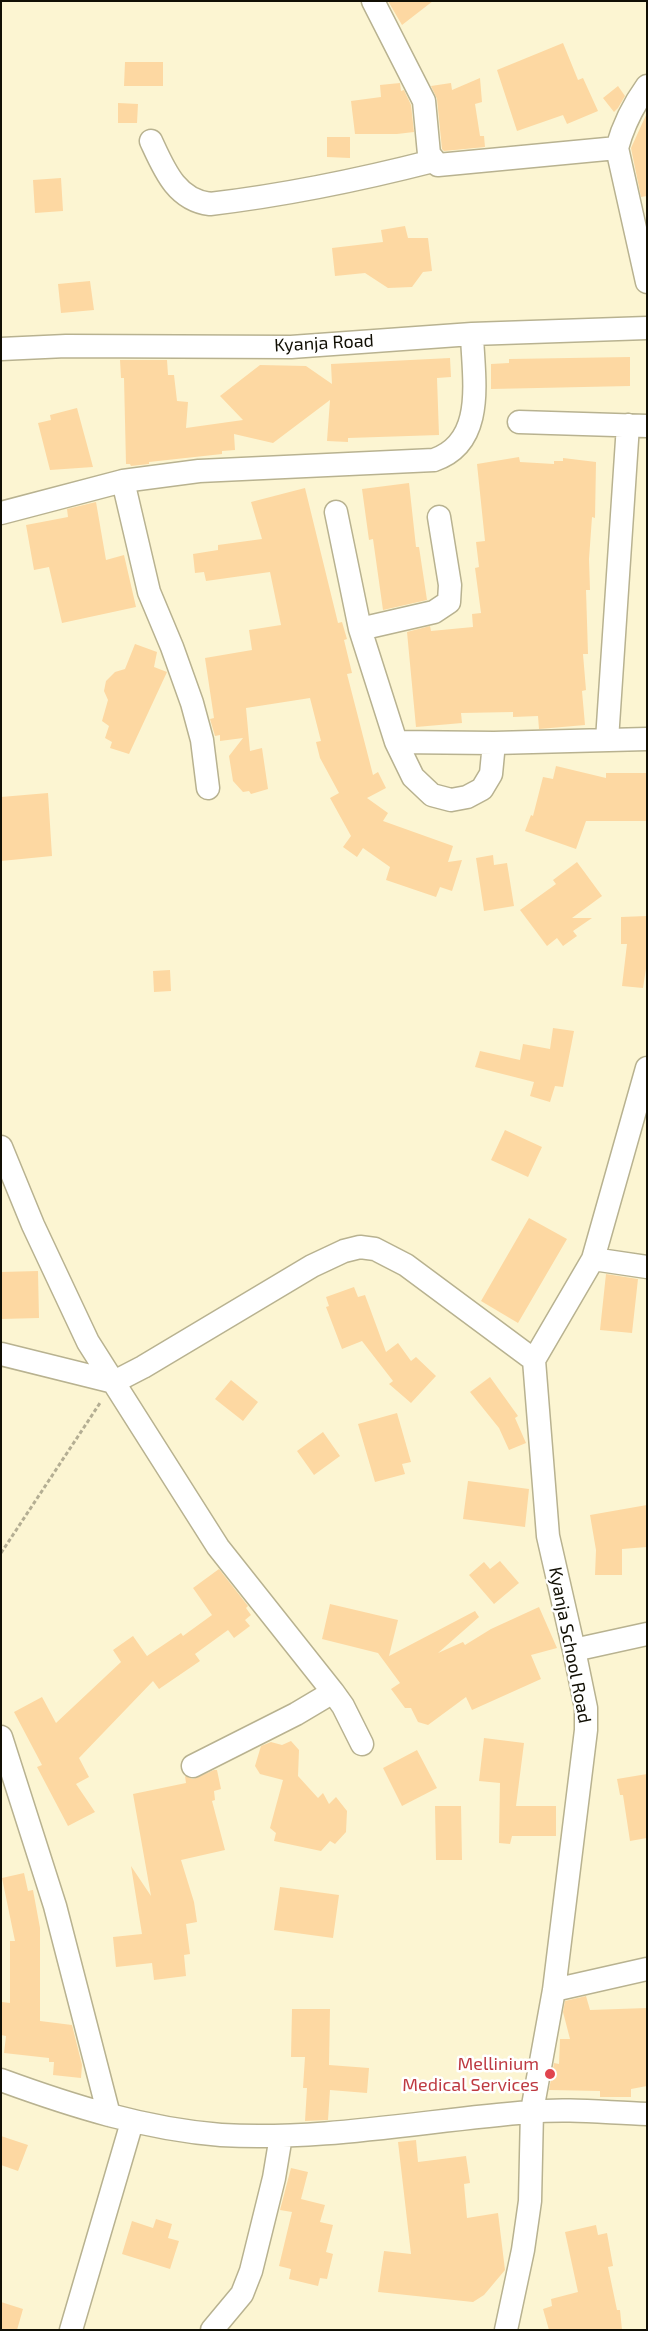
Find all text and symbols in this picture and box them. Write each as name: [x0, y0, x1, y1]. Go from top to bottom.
street label: Kyanja Road: [274, 330, 374, 356]
street label: Kyanja School Road: [544, 1565, 596, 1725]
place label: Mellinium Medical Services: [402, 2053, 539, 2096]
marker: Mellinium Medical Services: [543, 2067, 557, 2081]

